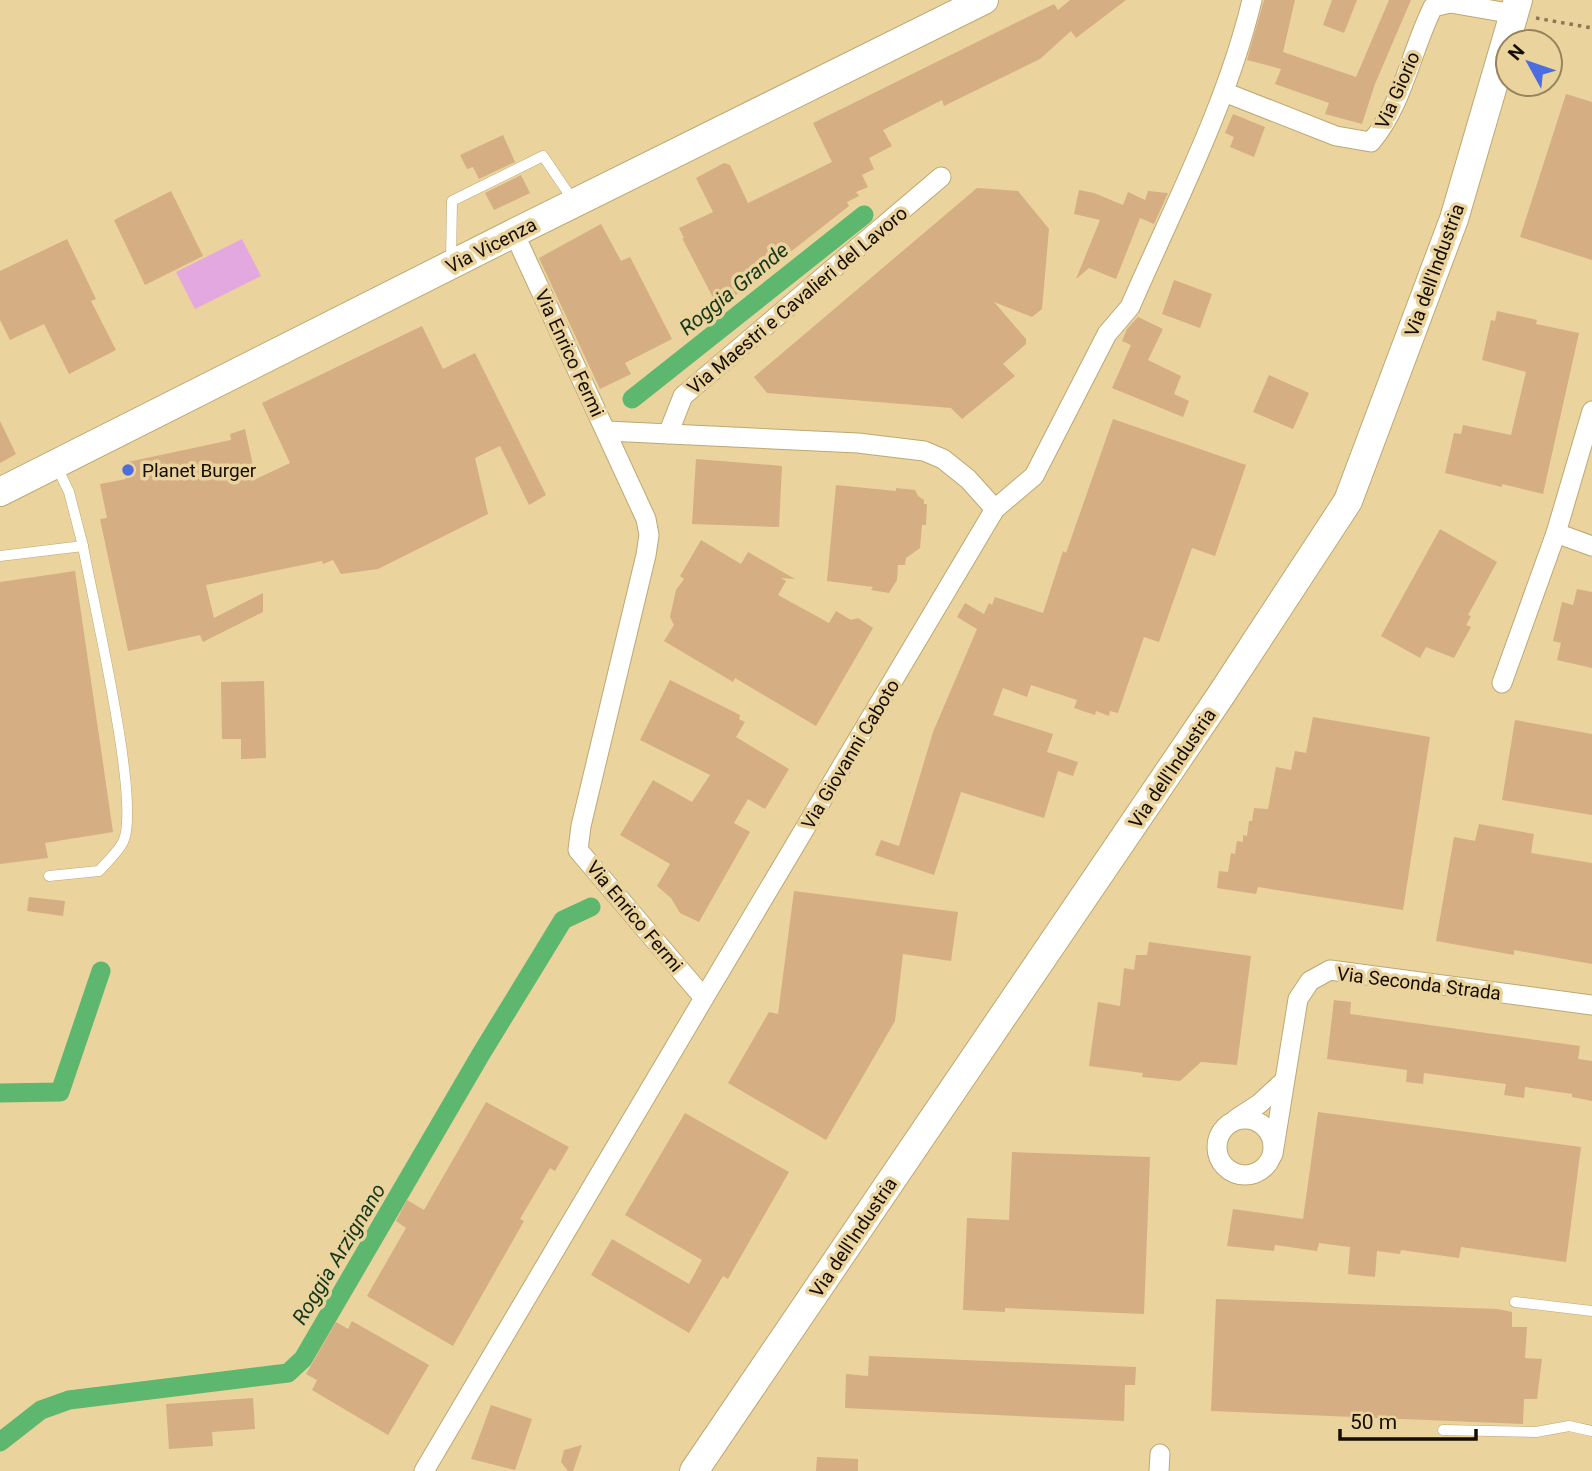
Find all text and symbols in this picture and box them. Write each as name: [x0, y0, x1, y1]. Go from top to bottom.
north arrow: [1494, 28, 1564, 98]
text: N: [1503, 40, 1529, 65]
street label: Via Giorio: [1370, 48, 1425, 132]
street label: Via dell'Industria: [1400, 201, 1469, 340]
street label: Via Maestri e Cavalieri del Lavoro: [683, 202, 912, 399]
street label: Via Vicenza: [442, 213, 540, 278]
water label: Roggia Grande: [675, 238, 793, 340]
street label: Via Enrico Fermi: [530, 286, 609, 420]
place label: Planet Burger: [142, 459, 257, 482]
marker: Planet Burger: [120, 462, 136, 478]
street label: Via Giovanni Caboto: [797, 675, 904, 833]
street label: Via dell'Industria: [1124, 704, 1221, 832]
street label: Via Enrico Fermi: [582, 856, 688, 976]
street label: Via Seconda Strada: [1336, 962, 1502, 1005]
street label: Via dell'Industria: [805, 1173, 902, 1301]
water label: Roggia Arzignano: [287, 1179, 391, 1329]
scale bar: [1340, 1398, 1476, 1442]
text: 50 m: [1350, 1410, 1397, 1434]

